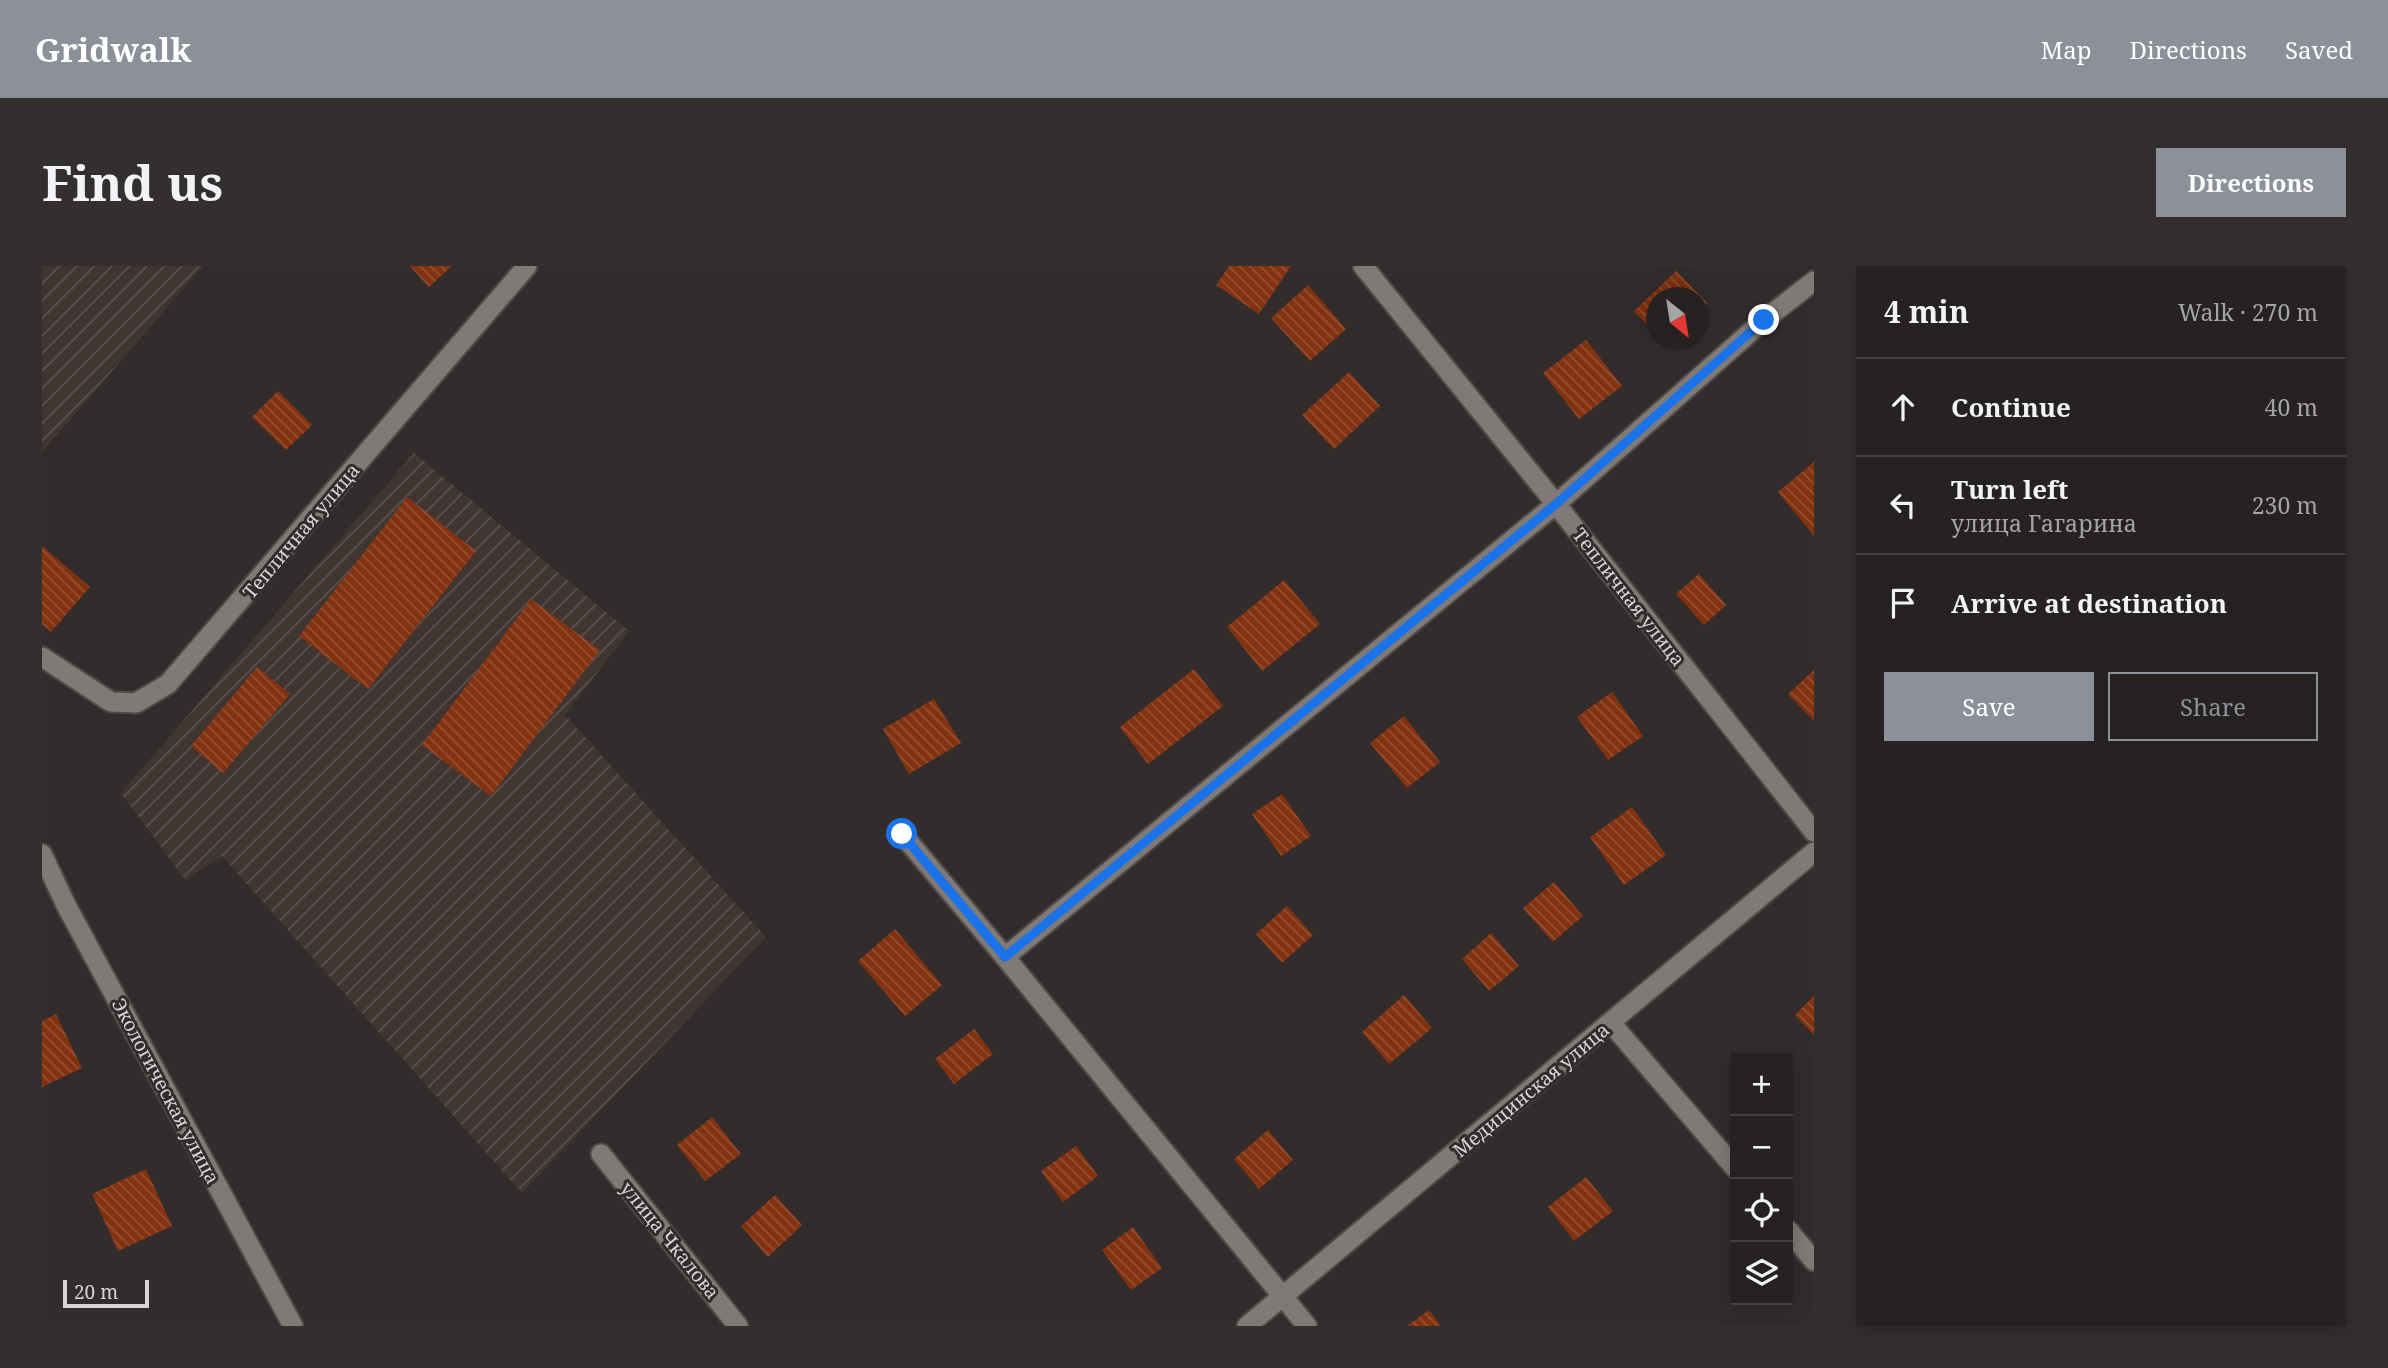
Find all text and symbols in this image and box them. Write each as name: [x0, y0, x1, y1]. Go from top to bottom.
text: Gridwalk: [35, 27, 191, 72]
text: Map: [2041, 33, 2092, 66]
text: Directions: [2130, 33, 2247, 66]
text: Saved: [2285, 33, 2353, 66]
button: Directions: [2156, 148, 2346, 217]
text: Find us: [42, 149, 223, 215]
north arrow: [1646, 287, 1709, 350]
text: 4 min: [1884, 291, 1969, 332]
text: Walk · 270 m: [2178, 296, 2318, 328]
route end: [1748, 304, 1779, 335]
icon: ahead: [1884, 388, 1922, 426]
text: Continue: [1951, 389, 2071, 425]
text: 40 m: [2265, 391, 2318, 423]
street label: Тепличная улица: [237, 458, 365, 604]
text: Turn left: [1951, 471, 2068, 507]
icon: left: [1884, 486, 1922, 524]
text: 230 m: [2252, 489, 2318, 521]
text: улица Гагарина: [1951, 507, 2137, 539]
street label: Тепличная улица: [1567, 522, 1691, 672]
icon: arrive: [1884, 584, 1922, 622]
text: Arrive at destination: [1951, 585, 2227, 621]
button: Save: [1884, 672, 2094, 741]
button: Share: [2108, 672, 2318, 741]
route start: [886, 818, 917, 849]
street label: Экологическая улица: [106, 994, 226, 1188]
street label: Медицинская улица: [1447, 1017, 1615, 1163]
map controls: [1730, 1053, 1793, 1305]
button: +: [1730, 1053, 1793, 1116]
button: −: [1730, 1116, 1793, 1179]
street label: улица Чкалова: [615, 1176, 725, 1304]
button: locate: [1730, 1179, 1793, 1242]
button: layers: [1730, 1242, 1793, 1305]
scale bar: [63, 1277, 149, 1309]
text: 20 m: [74, 1279, 118, 1305]

